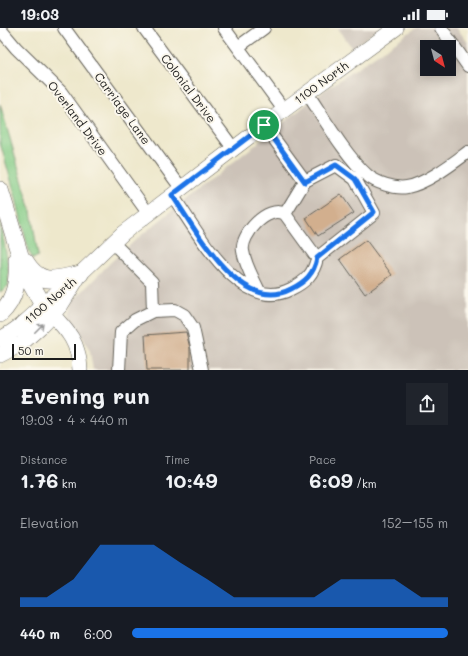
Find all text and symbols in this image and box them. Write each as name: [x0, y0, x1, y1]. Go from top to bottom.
text: 19:03: [20, 4, 59, 24]
north arrow: [420, 40, 456, 76]
map controls: [420, 40, 456, 76]
street label: Colonial Drive: [158, 50, 220, 126]
street label: 1100 North: [291, 57, 352, 107]
street label: Carriage Lane: [91, 69, 155, 147]
street label: Overland Drive: [45, 77, 111, 159]
pin: [247, 108, 281, 142]
icon: arrive: [253, 114, 275, 136]
street label: 1100 North: [21, 273, 79, 327]
one-way arrow: [34, 323, 44, 333]
scale bar: [12, 342, 76, 361]
text: 50 m: [18, 343, 44, 358]
text: Evening run: [20, 381, 150, 410]
button: share: [406, 383, 448, 425]
text: 19:03 · 4 × 440 m: [20, 411, 128, 428]
text: Distance: [20, 452, 67, 467]
text: Time: [165, 452, 190, 467]
text: Pace: [309, 452, 336, 467]
text: 1.76: [20, 467, 58, 493]
text: 10:49: [165, 467, 217, 493]
text: 6:09: [309, 467, 353, 493]
text: km: [58, 476, 76, 491]
text: /km: [353, 476, 377, 491]
text: Elevation: [20, 514, 78, 531]
text: 152–155 m: [381, 514, 448, 531]
text: 440 m: [20, 625, 60, 642]
text: 6:00: [84, 625, 112, 642]

